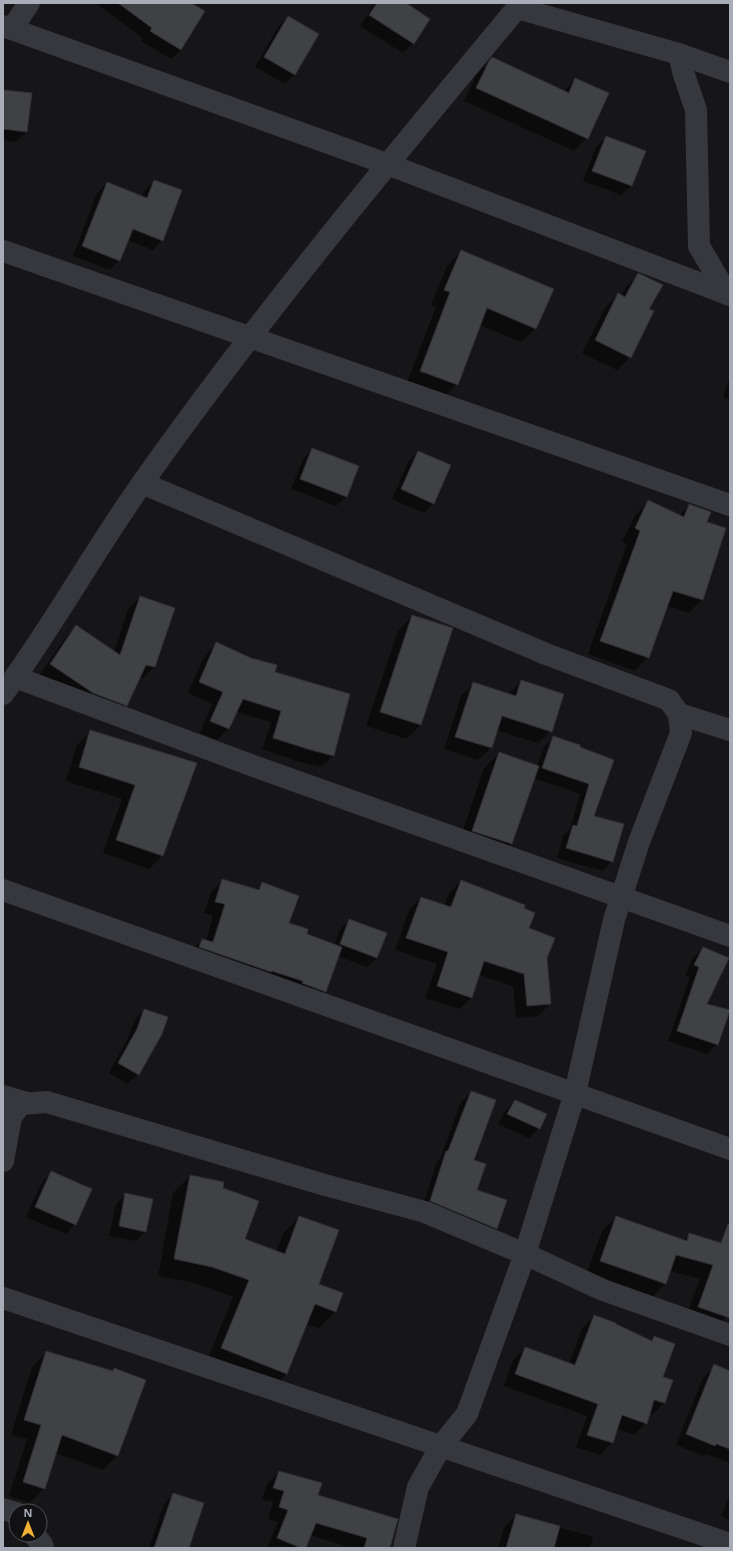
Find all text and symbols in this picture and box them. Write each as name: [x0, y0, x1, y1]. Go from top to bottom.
north arrow: [8, 1503, 48, 1543]
text: N: [24, 1505, 32, 1520]

